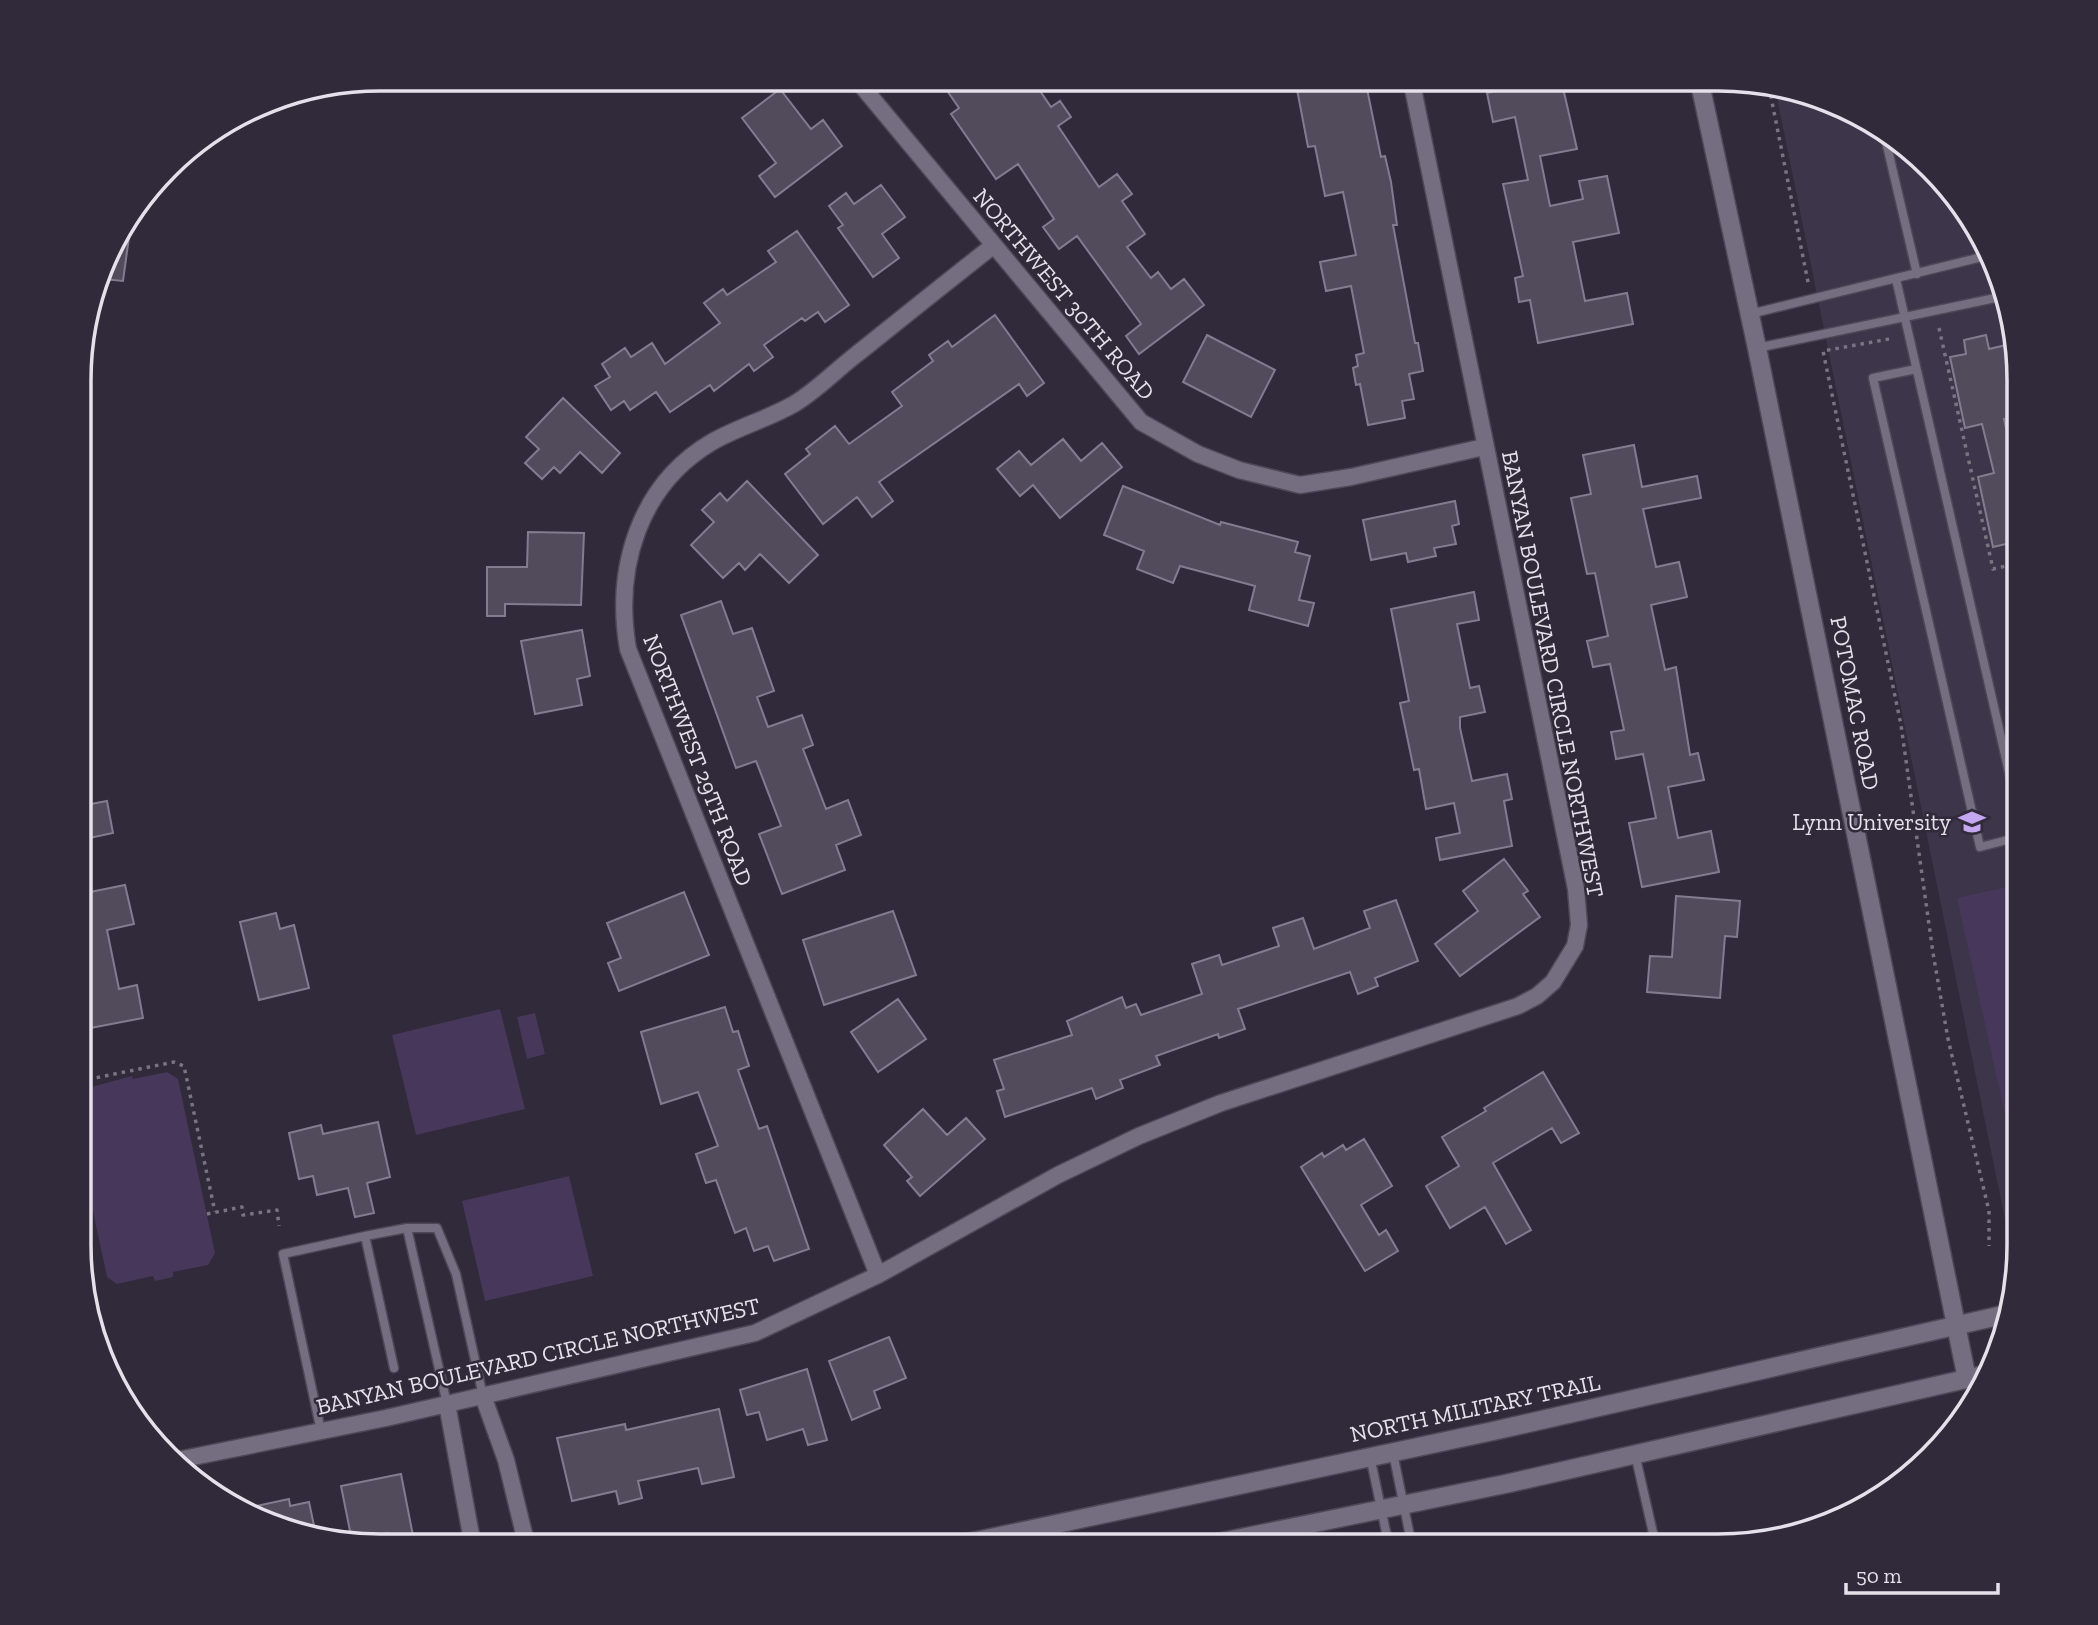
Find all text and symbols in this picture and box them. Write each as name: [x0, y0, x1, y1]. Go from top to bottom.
street label: NORTHWEST 30TH ROAD: [967, 183, 1161, 405]
street label: BANYAN BOULEVARD CIRCLE NORTHWEST: [1496, 448, 1610, 900]
street label: POTOMAC ROAD: [1824, 614, 1886, 792]
street label: NORTHWEST 29TH ROAD: [637, 630, 759, 890]
school or university icon: Lynn University: [1957, 807, 1987, 837]
place label: Lynn University: [1792, 808, 1951, 836]
street label: BANYAN BOULEVARD CIRCLE NORTHWEST: [313, 1291, 763, 1421]
street label: NORTH MILITARY TRAIL: [1348, 1368, 1603, 1448]
scale bar: [1846, 1552, 1998, 1596]
text: 50 m: [1856, 1563, 1902, 1588]

